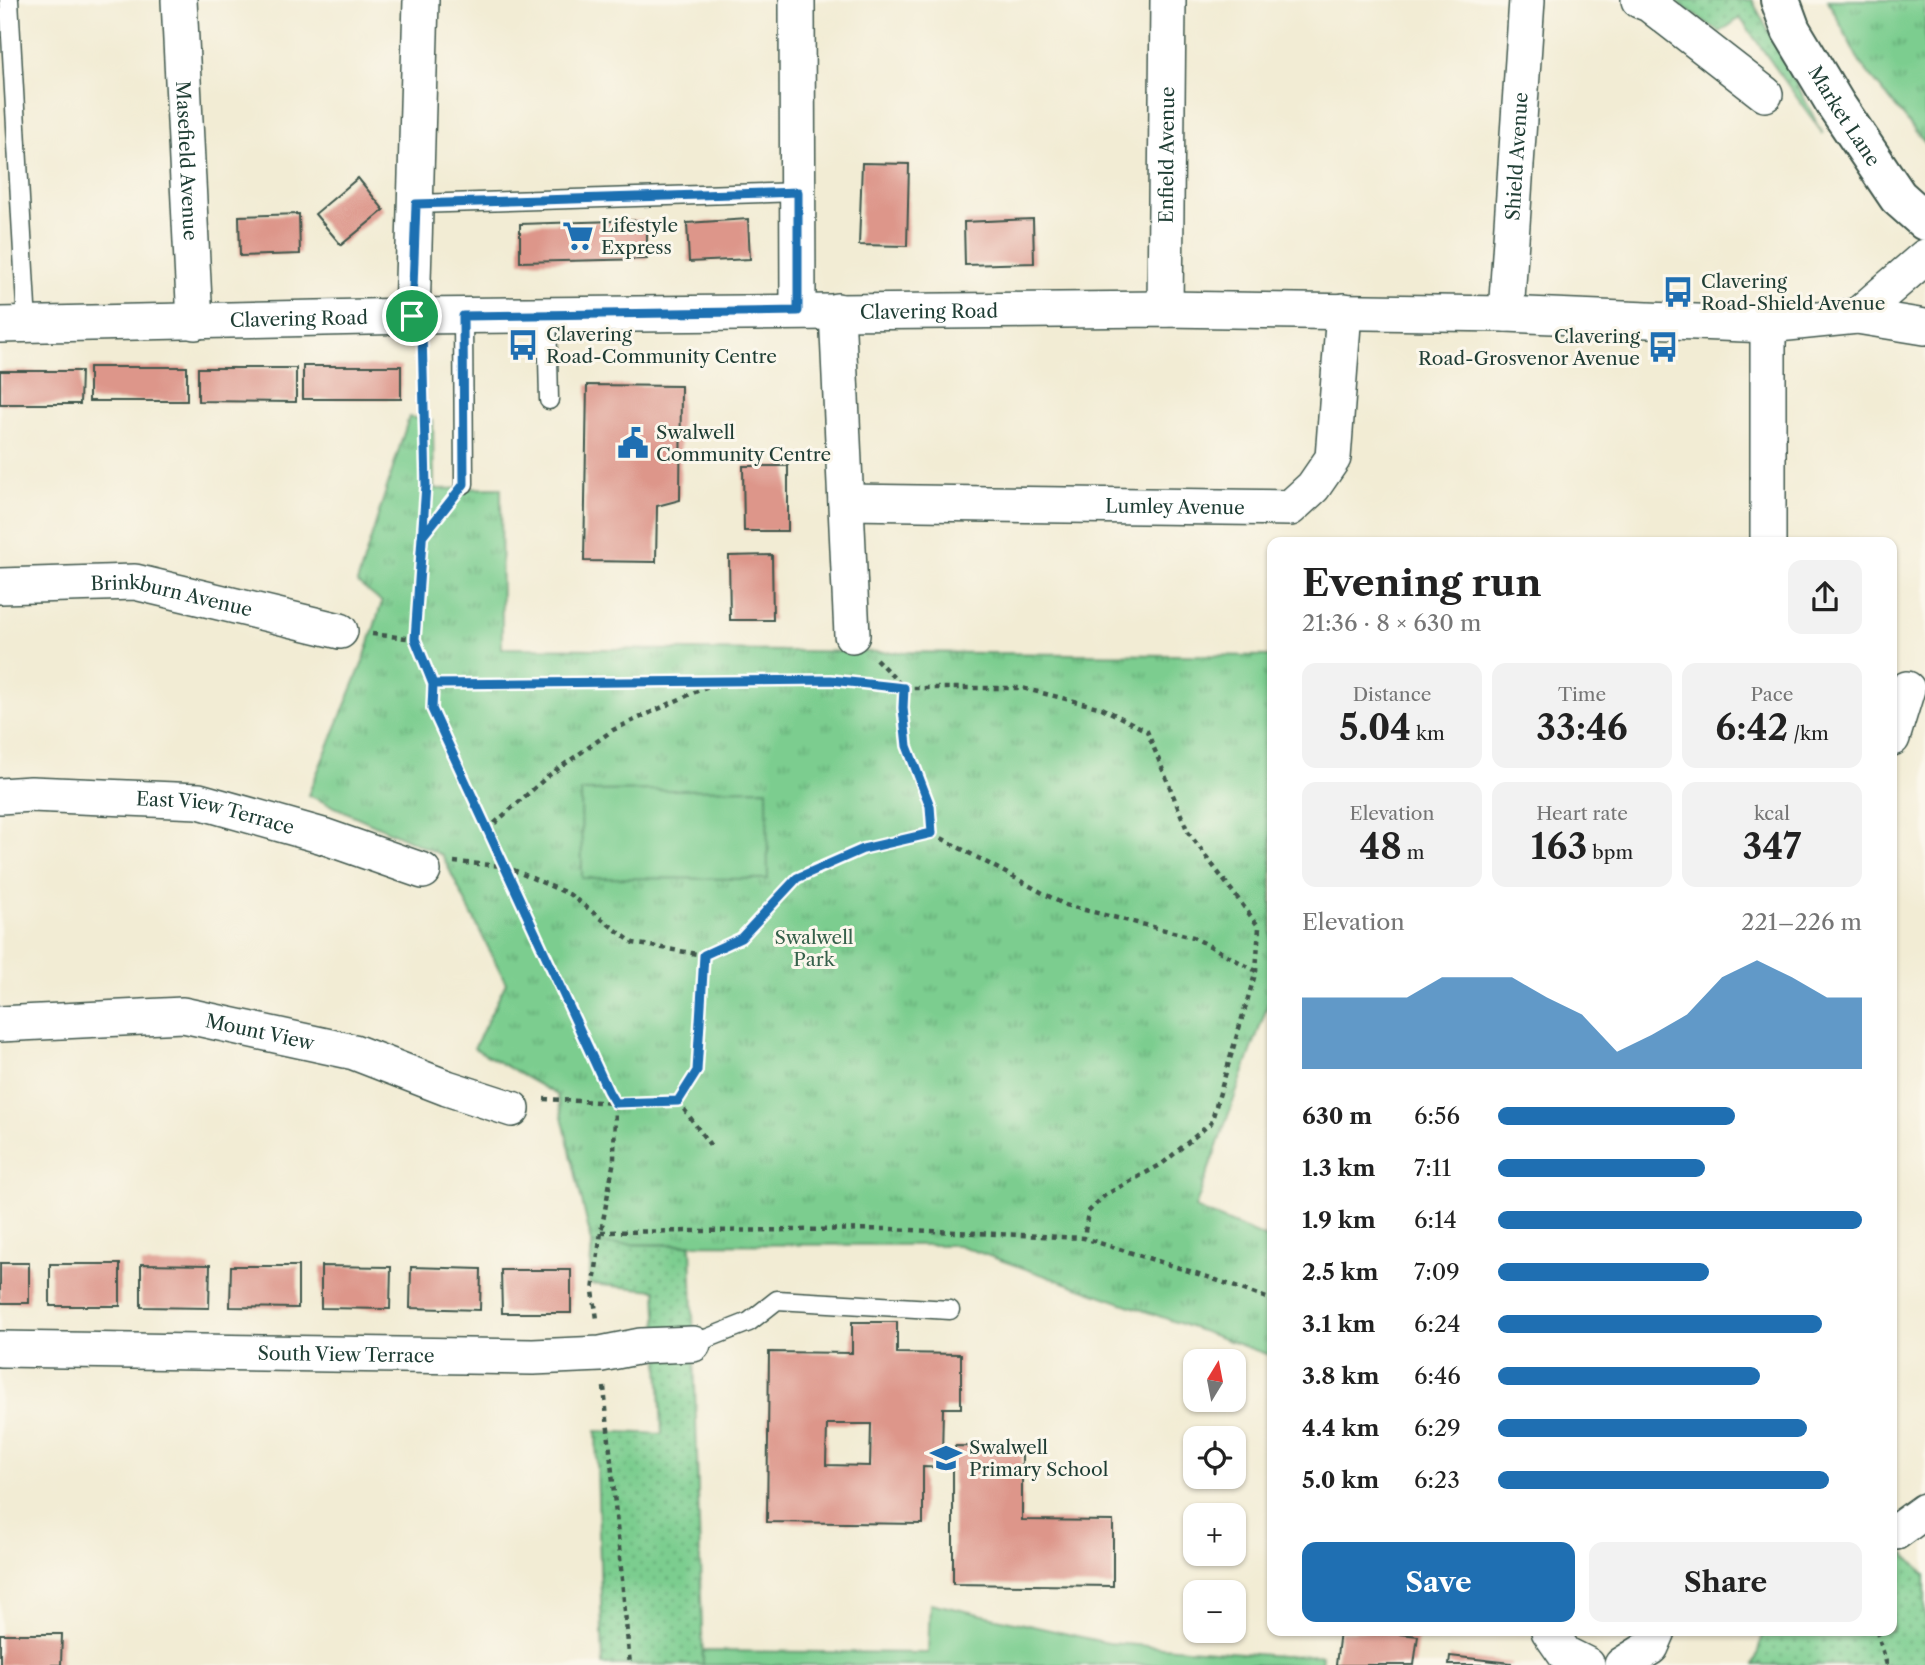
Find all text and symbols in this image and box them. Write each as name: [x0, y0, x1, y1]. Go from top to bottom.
street label: Market Lane: [1804, 62, 1885, 170]
street label: Masefield Avenue: [172, 80, 202, 241]
street label: Enfield Avenue: [1154, 87, 1179, 223]
street label: Shield Avenue: [1501, 91, 1532, 221]
place label: Lifestyle Express: [601, 214, 678, 259]
supermarket icon: Lifestyle Express: [561, 219, 595, 253]
place label: Clavering Road-Shield Avenue: [1701, 270, 1885, 315]
bus stop icon: Clavering Road-Shield Avenue: [1661, 275, 1695, 309]
pin: [382, 286, 442, 346]
icon: arrive: [393, 297, 431, 335]
street label: Clavering Road: [860, 299, 998, 323]
street label: Clavering Road: [230, 305, 369, 331]
place label: Clavering Road-Community Centre: [546, 323, 777, 368]
place label: Clavering Road-Grosvenor Avenue: [1418, 325, 1641, 370]
bus stop icon: Clavering Road-Community Centre: [506, 328, 540, 362]
bus stop icon: Clavering Road-Grosvenor Avenue: [1646, 330, 1680, 364]
place label: Swalwell Community Centre: [656, 421, 831, 466]
public building icon: Swalwell Community Centre: [616, 426, 650, 460]
street label: Lumley Avenue: [1105, 494, 1245, 519]
text: Evening run: [1302, 559, 1542, 606]
button: share: [1788, 560, 1862, 634]
street label: Brinkburn Avenue: [90, 570, 255, 621]
text: 21:36 · 8 × 630 m: [1302, 609, 1482, 637]
text: Distance: [1353, 683, 1431, 706]
text: Time: [1558, 683, 1606, 706]
text: Pace: [1751, 683, 1793, 706]
text: 5.04: [1339, 706, 1411, 749]
text: 33:46: [1536, 706, 1628, 749]
text: 6:42: [1715, 706, 1788, 749]
text: km: [1411, 722, 1445, 745]
text: /km: [1788, 722, 1829, 745]
street label: East View Terrace: [136, 787, 297, 839]
text: Elevation: [1350, 802, 1434, 825]
text: Heart rate: [1536, 802, 1628, 825]
text: kcal: [1754, 802, 1790, 825]
text: 48: [1359, 825, 1402, 868]
text: 163: [1531, 825, 1587, 868]
text: 347: [1743, 825, 1801, 868]
text: m: [1402, 841, 1425, 864]
text: bpm: [1587, 841, 1633, 864]
text: Elevation: [1302, 908, 1405, 936]
text: 221–226 m: [1741, 908, 1862, 936]
park label: Swalwell Park: [774, 926, 854, 971]
street label: Mount View: [203, 1009, 317, 1055]
text: 630 m: [1302, 1102, 1372, 1130]
text: 6:56: [1414, 1102, 1460, 1130]
text: 1.3 km: [1302, 1154, 1376, 1182]
text: 7:11: [1414, 1154, 1451, 1182]
text: 1.9 km: [1302, 1206, 1376, 1234]
text: 6:14: [1414, 1206, 1457, 1234]
text: 2.5 km: [1302, 1258, 1378, 1286]
text: 7:09: [1414, 1258, 1460, 1286]
text: 3.1 km: [1302, 1310, 1376, 1338]
text: 6:24: [1414, 1310, 1460, 1338]
street label: South View Terrace: [257, 1341, 435, 1367]
north arrow: [1183, 1349, 1246, 1412]
map controls: [1183, 1349, 1246, 1643]
text: 3.8 km: [1302, 1362, 1379, 1390]
text: 6:46: [1414, 1362, 1461, 1390]
text: 4.4 km: [1302, 1414, 1379, 1442]
text: 6:29: [1414, 1414, 1461, 1442]
button: locate: [1183, 1426, 1246, 1489]
place label: Swalwell Primary School: [969, 1436, 1109, 1481]
school or university icon: Swalwell Primary School: [929, 1441, 963, 1475]
text: 5.0 km: [1302, 1466, 1379, 1494]
text: 6:23: [1414, 1466, 1460, 1494]
button: +: [1183, 1503, 1246, 1566]
button: Save: [1302, 1542, 1575, 1622]
button: Share: [1589, 1542, 1862, 1622]
button: −: [1183, 1580, 1246, 1643]

